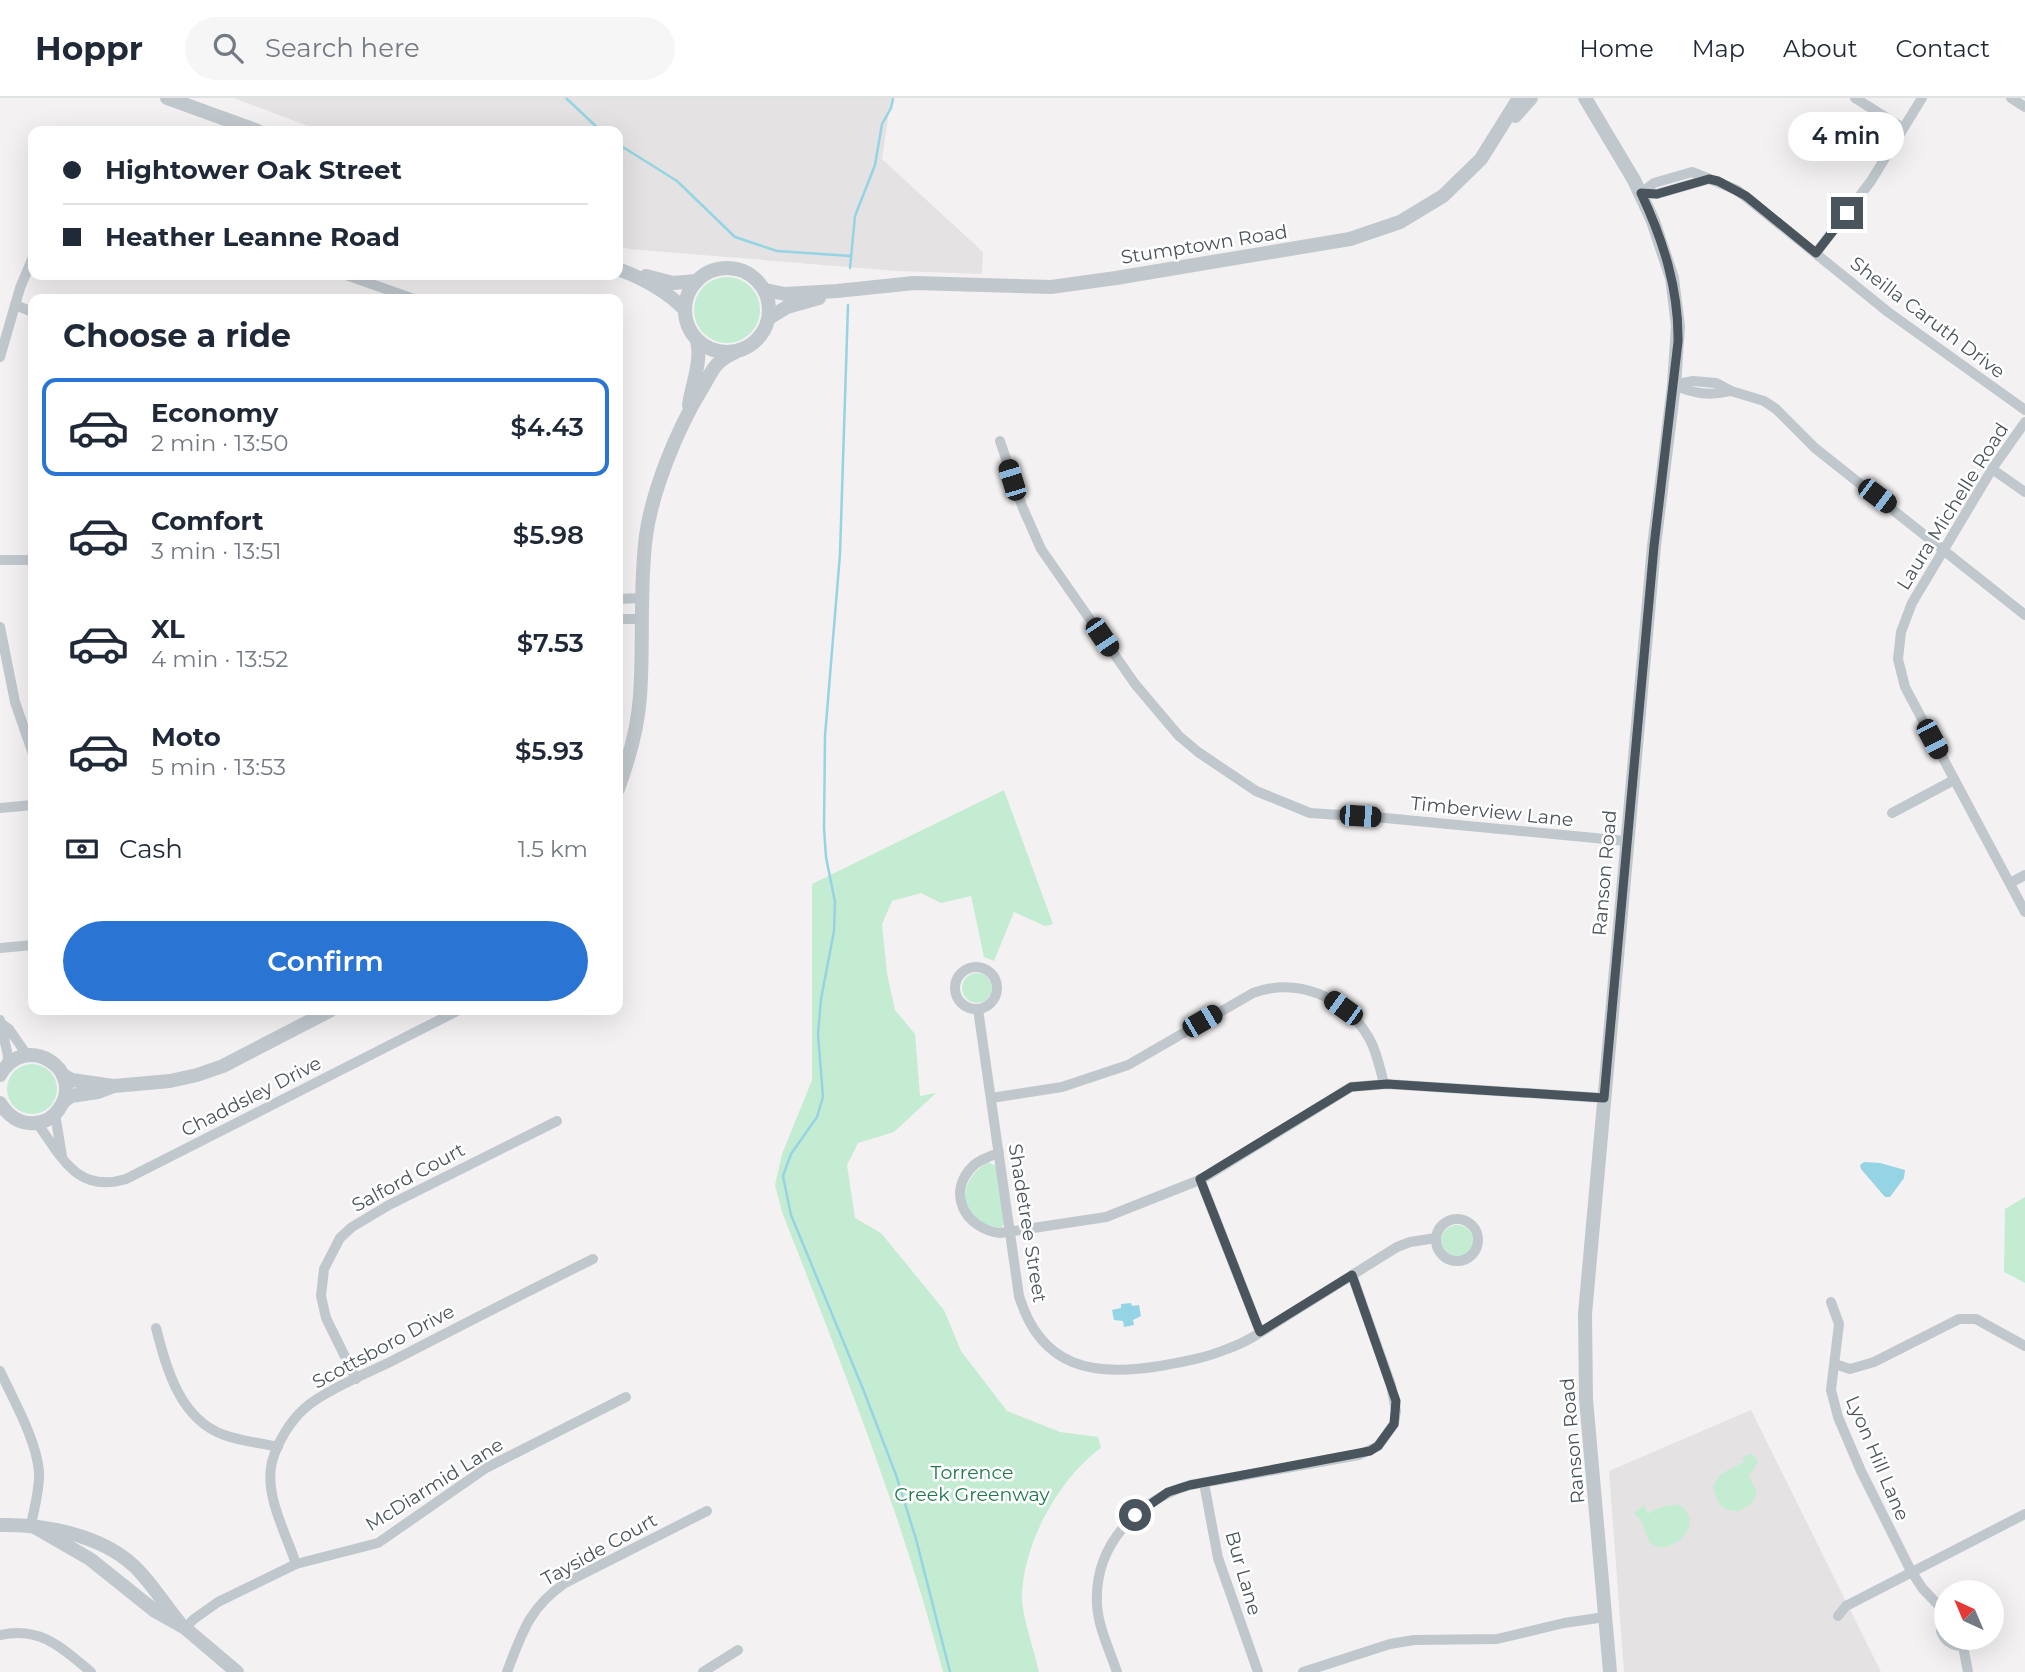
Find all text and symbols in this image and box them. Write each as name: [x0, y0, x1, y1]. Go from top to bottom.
search box: [185, 17, 675, 80]
text: Hoppr: [35, 28, 143, 68]
icon: search: [209, 29, 247, 67]
text: Search here: [265, 32, 420, 64]
text: Home: [1579, 34, 1654, 63]
text: Map: [1692, 34, 1745, 63]
text: About: [1783, 34, 1857, 63]
text: Contact: [1895, 34, 1990, 63]
callout: 4 min: [1789, 111, 1905, 160]
text: 4 min: [1812, 122, 1880, 150]
text: Hightower Oak Street: [105, 154, 402, 186]
route end: [1831, 197, 1863, 229]
street label: Stumptown Road: [1119, 220, 1289, 269]
text: Heather Leanne Road: [105, 221, 400, 253]
street label: Sheilla Caruth Drive: [1846, 252, 2010, 383]
text: Choose a ride: [63, 316, 291, 355]
icon: car: [67, 396, 130, 459]
text: Economy: [151, 397, 278, 429]
text: $4.43: [510, 411, 584, 443]
street label: Laura Michelle Road: [1892, 418, 2013, 594]
text: 2 min · 13:50: [151, 429, 288, 457]
car: [996, 457, 1029, 503]
car: [1854, 475, 1901, 517]
icon: car: [67, 504, 130, 567]
text: Comfort: [151, 505, 263, 537]
text: $5.98: [513, 519, 584, 551]
text: 3 min · 13:51: [151, 537, 281, 565]
icon: car: [67, 612, 130, 675]
text: XL: [151, 613, 185, 645]
car: [1082, 614, 1123, 660]
text: $7.53: [517, 627, 584, 659]
text: 4 min · 13:52: [151, 645, 288, 673]
car: [1913, 716, 1952, 762]
icon: car: [67, 720, 130, 783]
text: Moto: [151, 721, 221, 753]
text: $5.93: [515, 735, 584, 767]
text: 5 min · 13:53: [151, 753, 286, 781]
street label: Timberview Lane: [1409, 792, 1574, 831]
car: [1339, 804, 1382, 828]
street label: Ranson Road: [1588, 809, 1621, 937]
icon: cash: [63, 830, 101, 868]
text: Cash: [119, 833, 183, 865]
text: 1.5 km: [518, 835, 588, 863]
button: Confirm: [63, 921, 588, 1001]
car: [1320, 987, 1367, 1029]
car: [1179, 1001, 1226, 1041]
street label: Chaddsley Drive: [177, 1051, 325, 1142]
street label: Salford Court: [348, 1138, 469, 1217]
street label: Shadetree Street: [1004, 1142, 1051, 1304]
street label: Scottsboro Drive: [308, 1299, 458, 1394]
street label: Ranson Road: [1556, 1377, 1589, 1505]
street label: Lyon Hill Lane: [1841, 1392, 1914, 1524]
street label: McDiarmid Lane: [361, 1433, 507, 1536]
park label: Torrence Creek Greenway: [894, 1461, 1050, 1506]
route start: [1119, 1499, 1151, 1531]
street label: Tayside Court: [537, 1508, 661, 1591]
street label: Bur Lane: [1221, 1528, 1266, 1618]
north arrow: [1934, 1580, 2004, 1650]
map controls: [1934, 1580, 2004, 1650]

